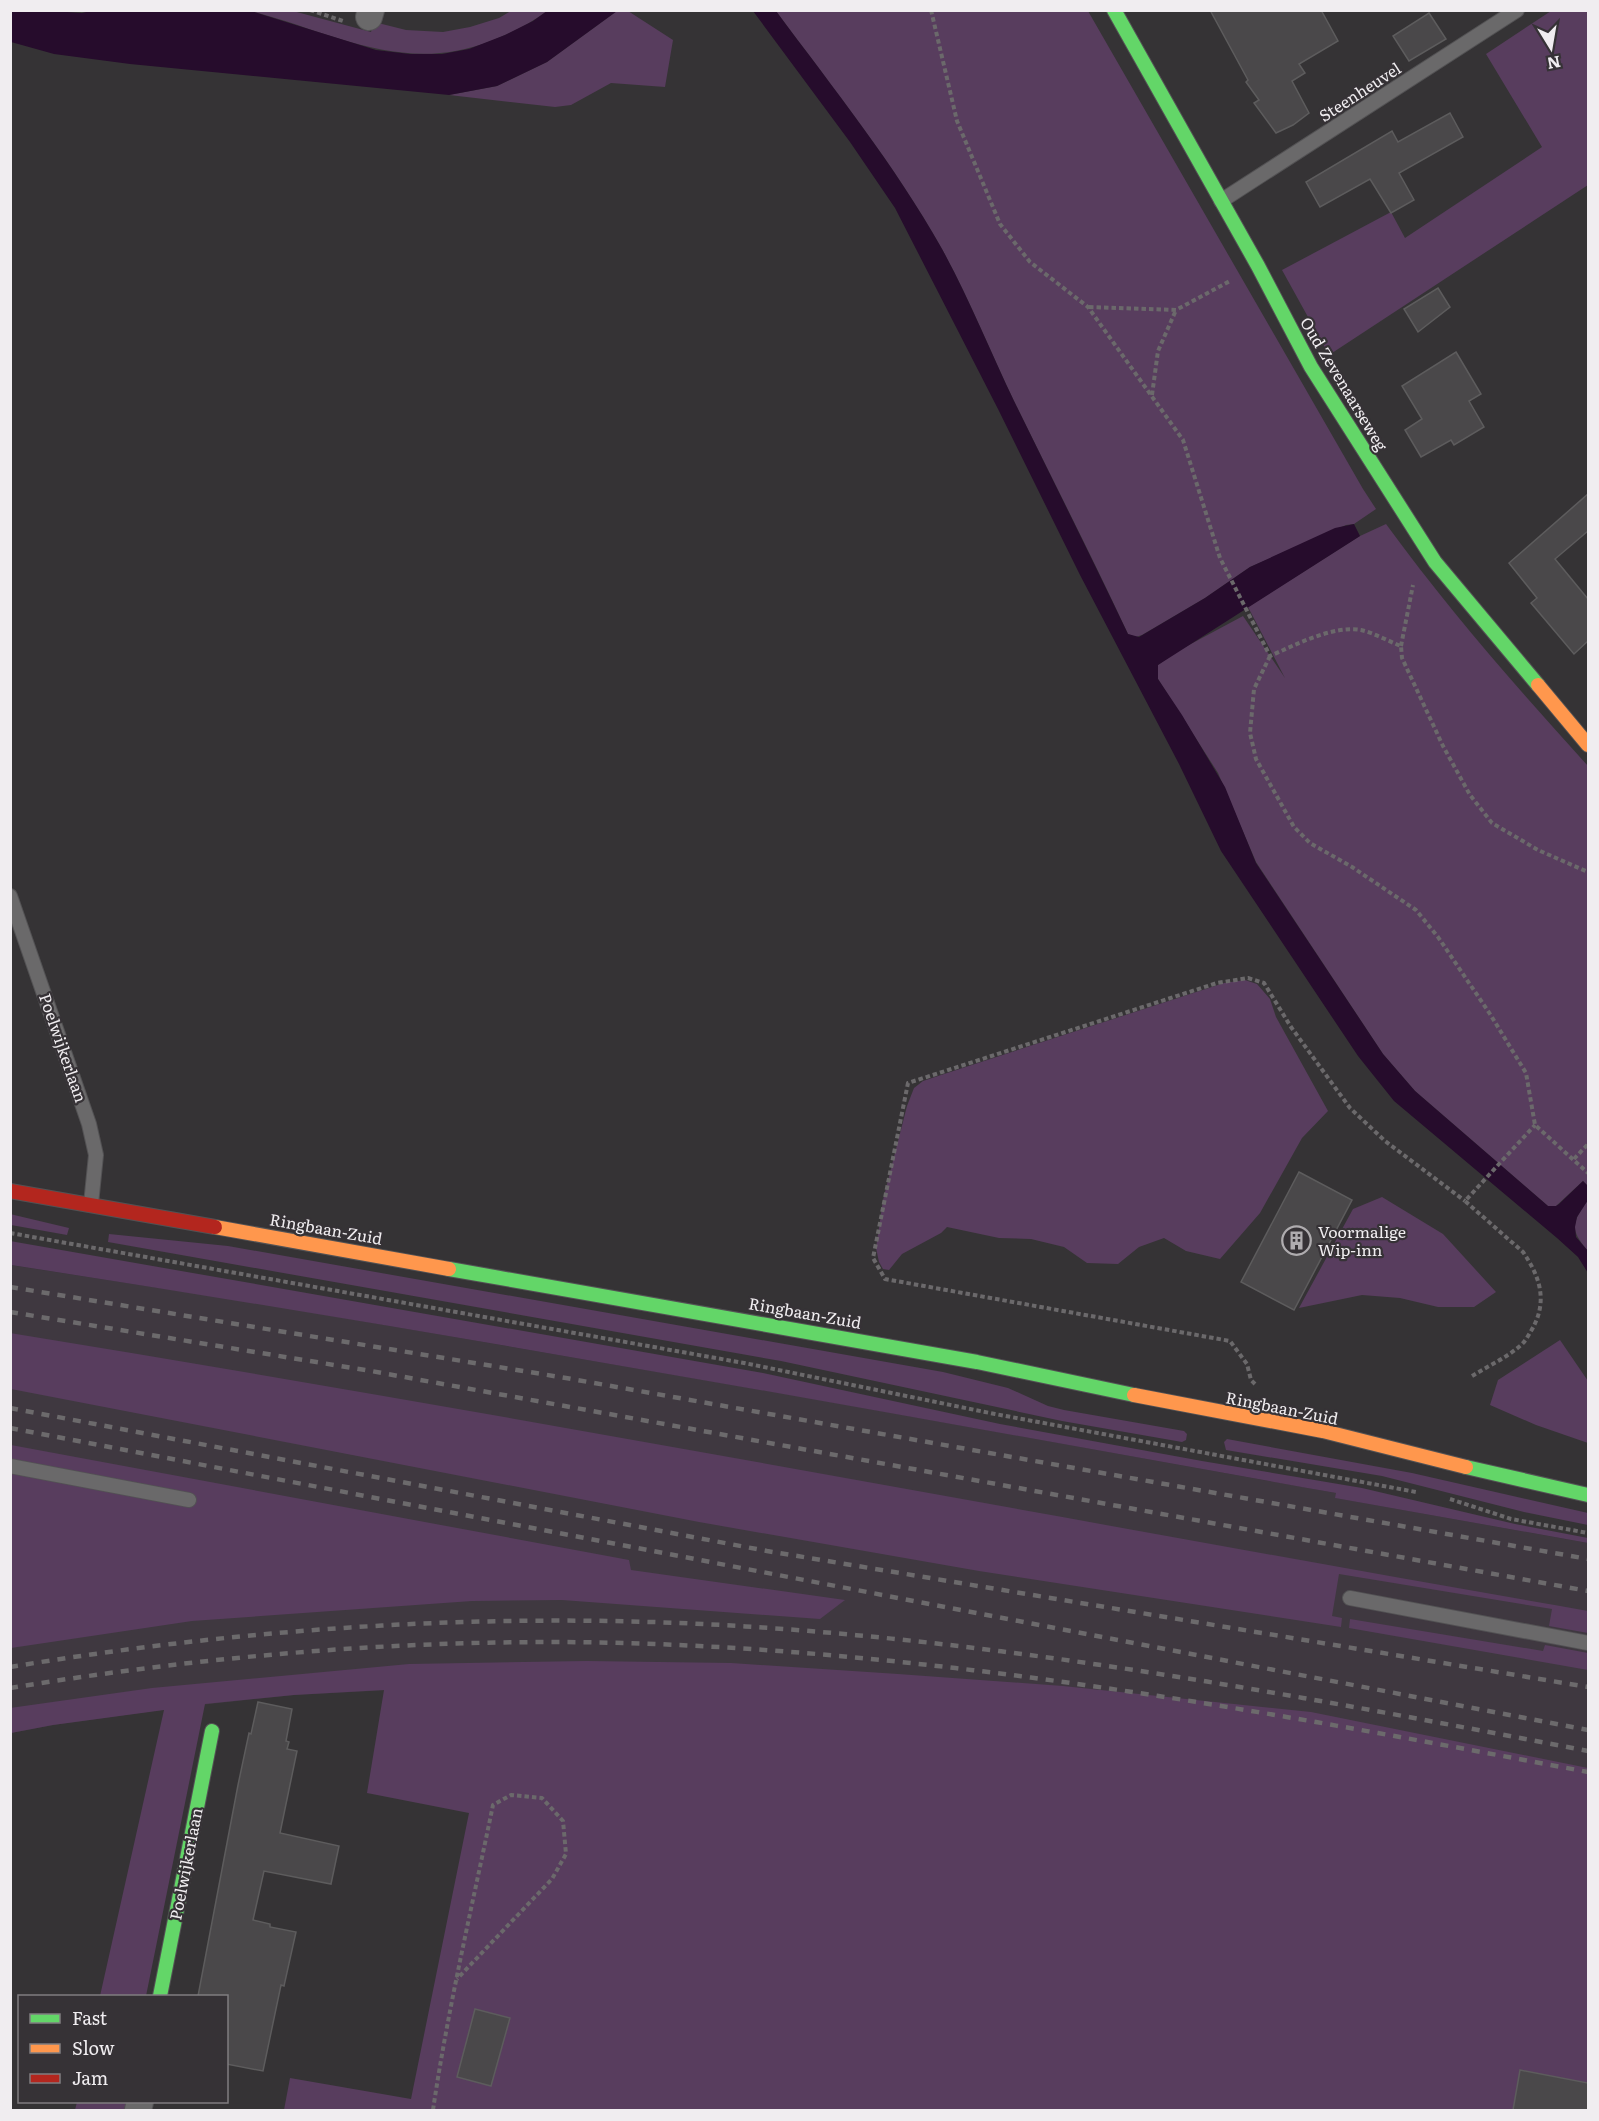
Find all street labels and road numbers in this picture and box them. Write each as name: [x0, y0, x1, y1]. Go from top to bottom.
street label: Steenheuvel: [1314, 56, 1405, 127]
street label: Oud Zevenaarseweg: [1295, 312, 1394, 455]
street label: Poelwijkerlaan: [34, 990, 94, 1106]
street label: Ringbaan-Zuid: [268, 1206, 385, 1250]
street label: Ringbaan-Zuid: [747, 1290, 864, 1334]
street label: Ringbaan-Zuid: [1224, 1384, 1341, 1430]
street label: Poelwijkerlaan: [162, 1805, 208, 1922]

